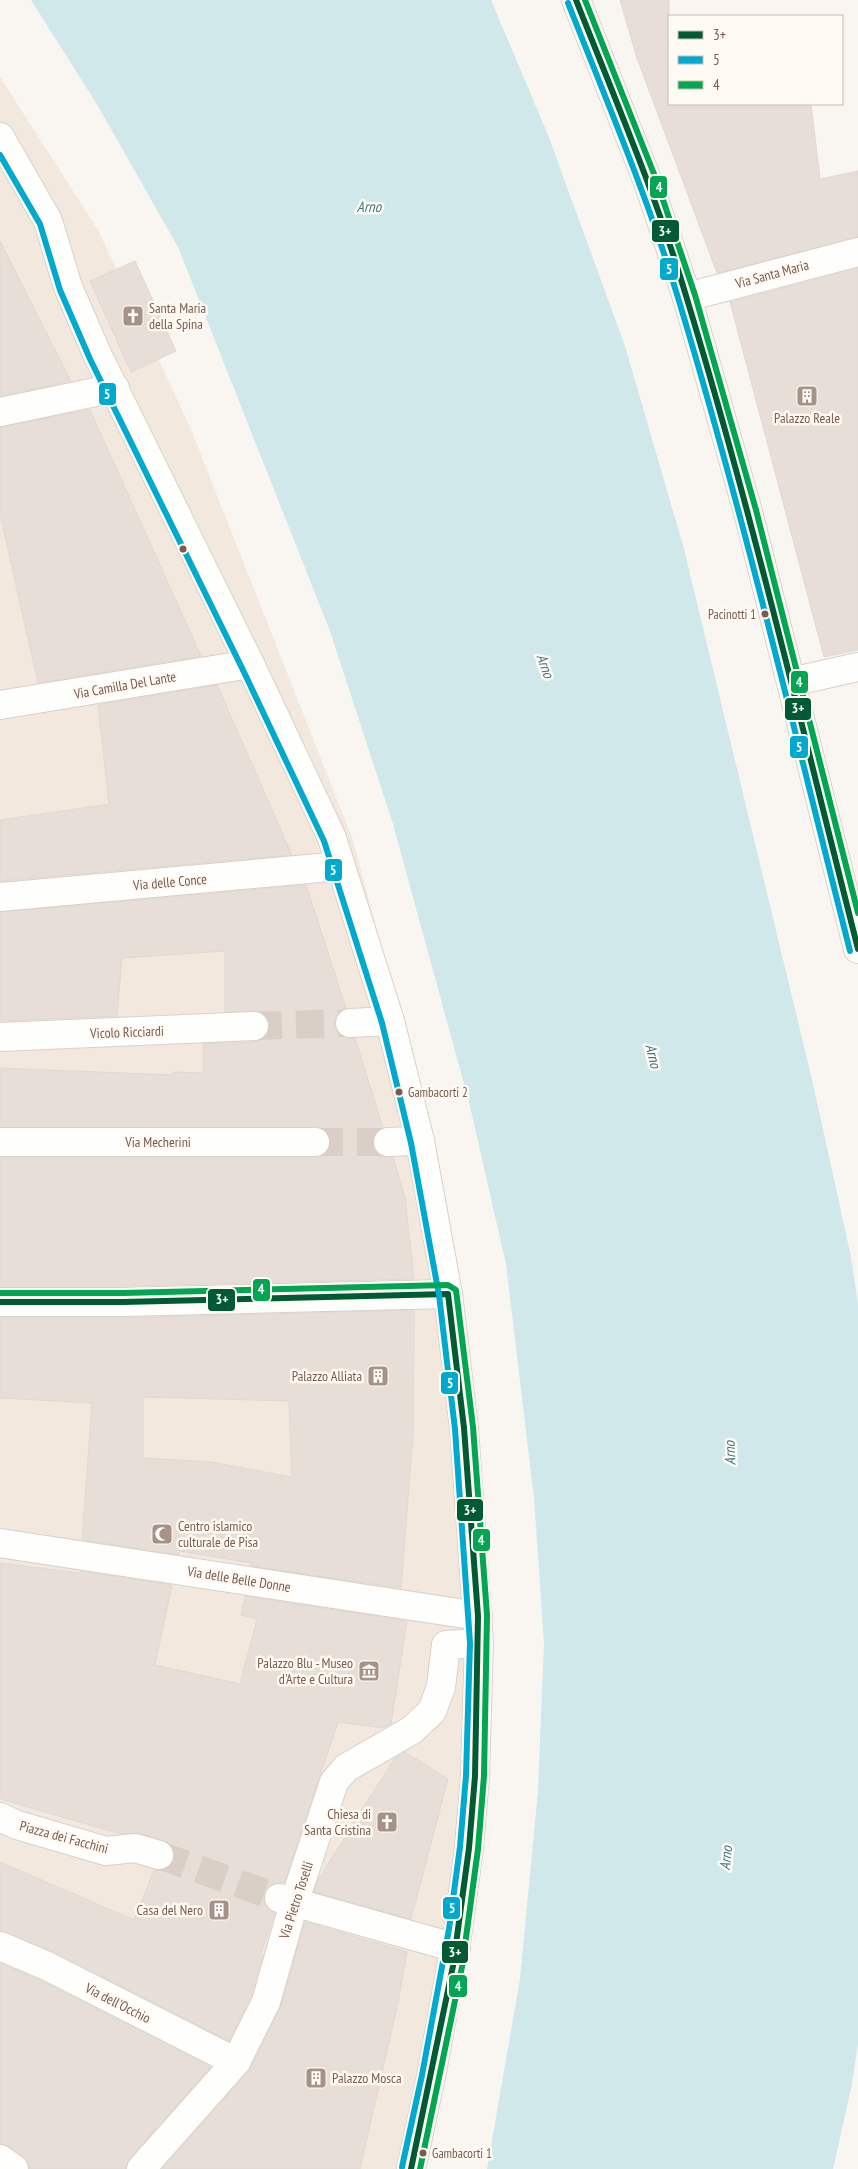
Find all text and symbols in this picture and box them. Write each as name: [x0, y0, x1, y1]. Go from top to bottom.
legend: [668, 15, 843, 105]
text: 3+: [713, 25, 726, 44]
text: 5: [713, 50, 720, 69]
text: 4: [713, 75, 720, 94]
line badge: 4: [649, 175, 668, 199]
text: 4: [656, 178, 663, 196]
water label: Arno: [357, 197, 383, 216]
line badge: 3+: [651, 219, 680, 243]
text: 3+: [659, 222, 671, 240]
street label: Via Santa Maria: [732, 256, 811, 293]
line badge: 5: [659, 257, 679, 281]
text: 5: [666, 260, 672, 278]
place label: Santa Maria della Spina: [149, 299, 206, 333]
church icon: Santa Maria della Spina: [121, 304, 145, 328]
line badge: 5: [98, 382, 117, 406]
building icon: Palazzo Reale: [795, 384, 819, 408]
text: 5: [104, 385, 110, 403]
place label: Palazzo Reale: [774, 409, 840, 427]
unlabelled marker: [178, 544, 188, 554]
place label: Pacinotti 1: [708, 606, 756, 623]
marker: Pacinotti 1: [760, 609, 770, 619]
water label: Arno: [532, 651, 559, 682]
street label: Via Camilla Del Lante: [72, 667, 178, 703]
line badge: 4: [790, 670, 809, 694]
text: 4: [796, 673, 803, 691]
line badge: 3+: [784, 697, 812, 721]
text: 3+: [792, 699, 804, 717]
line badge: 5: [789, 735, 809, 759]
text: 5: [796, 738, 802, 756]
line badge: 5: [324, 858, 343, 882]
text: 5: [330, 861, 336, 879]
street label: Via delle Conce: [131, 870, 208, 894]
street label: Vicolo Ricciardi: [89, 1022, 164, 1042]
water label: Arno: [641, 1042, 666, 1071]
place label: Gambacorti 2: [408, 1084, 468, 1101]
marker: Gambacorti 2: [394, 1087, 404, 1097]
street label: Via Mecherini: [124, 1133, 191, 1151]
line badge: 4: [252, 1278, 271, 1302]
text: 4: [258, 1280, 265, 1298]
line badge: 3+: [207, 1288, 236, 1312]
text: 3+: [216, 1290, 228, 1308]
building icon: Palazzo Alliata: [366, 1364, 390, 1388]
place label: Palazzo Alliata: [292, 1367, 362, 1385]
line badge: 5: [440, 1371, 459, 1395]
text: 5: [447, 1374, 453, 1392]
water label: Arno: [720, 1439, 739, 1465]
line badge: 3+: [456, 1498, 484, 1522]
text: 3+: [464, 1501, 476, 1519]
place label: Centro islamico culturale de Pisa: [178, 1517, 258, 1551]
mosque icon: Centro islamico culturale de Pisa: [150, 1522, 174, 1546]
line badge: 4: [472, 1528, 491, 1552]
text: 4: [478, 1531, 485, 1549]
street label: Via delle Belle Donne: [185, 1562, 292, 1596]
place label: Palazzo Blu - Museo d'Arte e Cultura: [257, 1654, 353, 1688]
museum icon: Palazzo Blu - Museo d'Arte e Cultura: [357, 1659, 381, 1683]
place label: Chiesa di Santa Cristina: [304, 1805, 371, 1839]
church icon: Chiesa di Santa Cristina: [375, 1810, 399, 1834]
street label: Piazza dei Facchini: [18, 1817, 110, 1857]
water label: Arno: [715, 1843, 736, 1871]
street label: Via Pietro Toselli: [275, 1859, 317, 1942]
line badge: 5: [442, 1896, 461, 1920]
building icon: Casa del Nero: [207, 1898, 231, 1922]
text: 5: [449, 1899, 455, 1917]
place label: Casa del Nero: [137, 1901, 203, 1919]
line badge: 3+: [441, 1940, 469, 1964]
text: 3+: [449, 1943, 461, 1961]
line badge: 4: [448, 1974, 468, 1998]
text: 4: [455, 1977, 462, 1995]
street label: Via dell'Occhio: [81, 1978, 154, 2027]
building icon: Palazzo Mosca: [304, 2066, 328, 2090]
place label: Palazzo Mosca: [332, 2069, 402, 2087]
place label: Gambacorti 1: [432, 2145, 492, 2162]
marker: Gambacorti 1: [418, 2148, 428, 2158]

